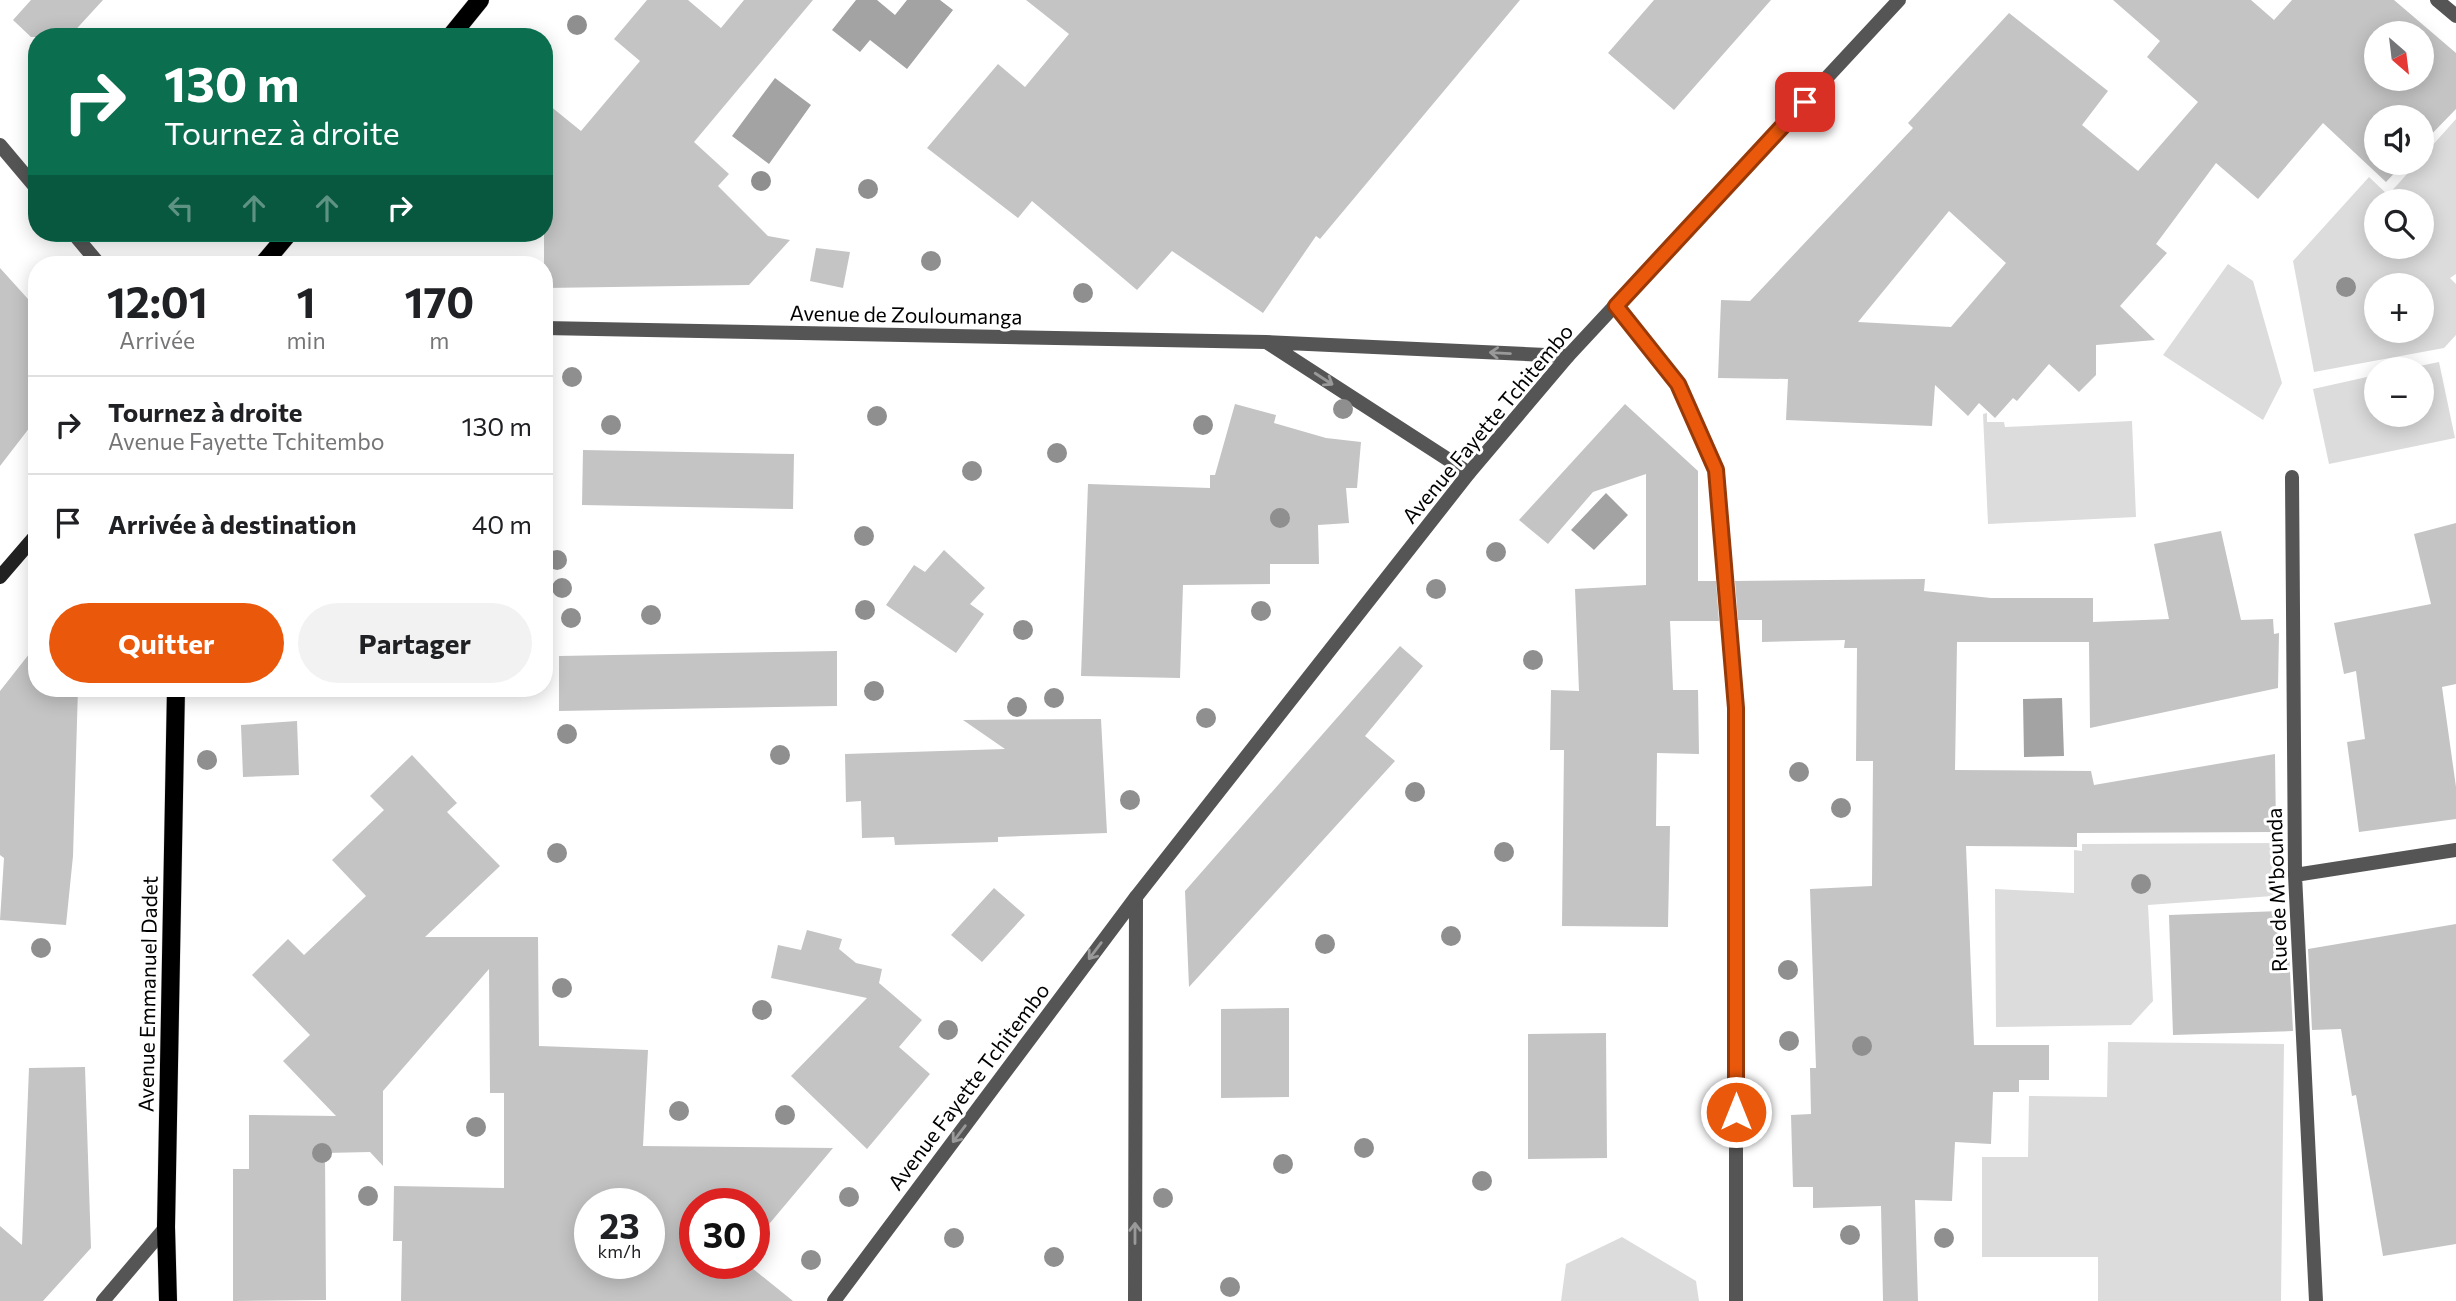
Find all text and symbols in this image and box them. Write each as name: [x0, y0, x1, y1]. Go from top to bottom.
north arrow: [2364, 21, 2434, 91]
map controls: [2364, 21, 2434, 427]
text: 130 m: [164, 52, 299, 112]
icon: right: [49, 56, 140, 147]
pin: [1775, 72, 1835, 132]
icon: arrive: [1786, 83, 1824, 121]
button: sound: [2364, 105, 2434, 175]
text: Tournez à droite: [164, 112, 400, 152]
icon: left: [162, 189, 200, 227]
icon: ahead: [235, 189, 273, 227]
icon: ahead: [308, 189, 346, 227]
icon: right: [381, 189, 419, 227]
button: search: [2364, 189, 2434, 259]
button: +: [2364, 273, 2434, 343]
text: 12:01: [107, 275, 208, 327]
text: 1: [297, 275, 316, 327]
text: 170: [404, 275, 474, 327]
street label: Avenue de Zouloumanga: [789, 299, 1023, 329]
street label: Avenue Fayette Tchitembo: [1396, 318, 1578, 528]
text: Arrivée: [119, 326, 195, 354]
text: min: [287, 326, 326, 354]
text: m: [429, 326, 449, 354]
one-way arrow: [1489, 346, 1512, 359]
button: −: [2364, 357, 2434, 427]
one-way arrow: [1314, 372, 1333, 387]
text: Tournez à droite: [108, 396, 303, 427]
icon: right: [49, 406, 87, 444]
text: 130 m: [461, 410, 532, 441]
text: Avenue Fayette Tchitembo: [108, 427, 385, 455]
icon: arrive: [49, 504, 87, 542]
text: Arrivée à destination: [108, 508, 356, 539]
text: 40 m: [472, 508, 532, 539]
button: Quitter: [49, 603, 284, 683]
button: Partager: [298, 603, 532, 683]
street label: Rue de M'bounda: [2261, 808, 2291, 972]
street label: Avenue Emmanuel Dadet: [132, 876, 162, 1112]
one-way arrow: [1088, 942, 1103, 961]
street label: Avenue Fayette Tchitembo: [882, 978, 1054, 1194]
position arrow: [1699, 1075, 1773, 1149]
one-way arrow: [952, 1124, 967, 1143]
speed limit sign: 30: [679, 1188, 770, 1279]
text: 23: [599, 1203, 640, 1246]
one-way arrow: [1128, 1222, 1142, 1245]
text: km/h: [598, 1240, 641, 1262]

